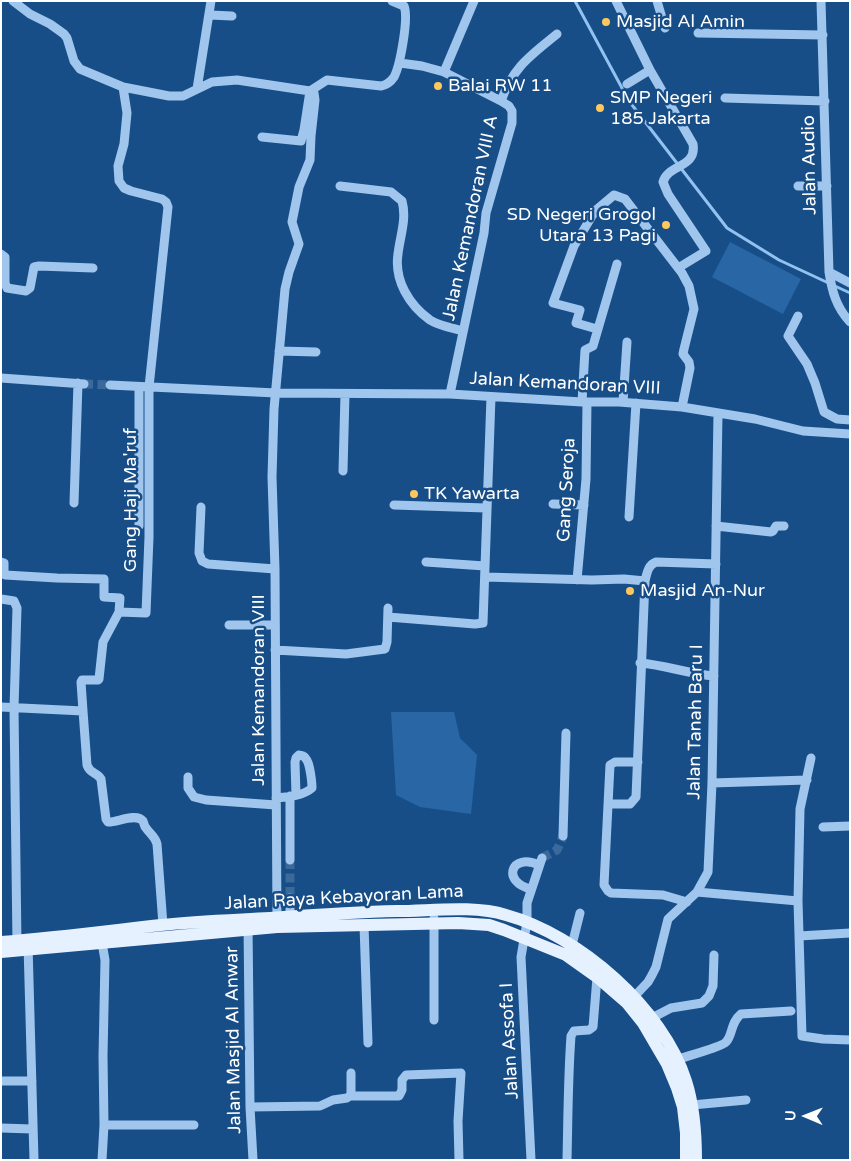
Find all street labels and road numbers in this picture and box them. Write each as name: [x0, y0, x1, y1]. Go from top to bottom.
street label: Jalan Kemandoran VIII A: [439, 113, 503, 323]
street label: Jalan Audio: [798, 115, 822, 215]
street label: Jalan Kemandoran VIII: [469, 368, 661, 400]
street label: Gang Haji Ma'ruf: [120, 428, 142, 572]
street label: Gang Seroja: [553, 437, 581, 543]
street label: Jalan Kemandoran VIII: [248, 594, 270, 786]
street label: Jalan Tanah Baru I: [684, 644, 708, 800]
street label: Jalan Raya Kebayoran Lama: [224, 881, 464, 915]
street label: Jalan Masjid Al Anwar: [222, 946, 246, 1134]
street label: Jalan Assofa I: [496, 982, 524, 1100]

